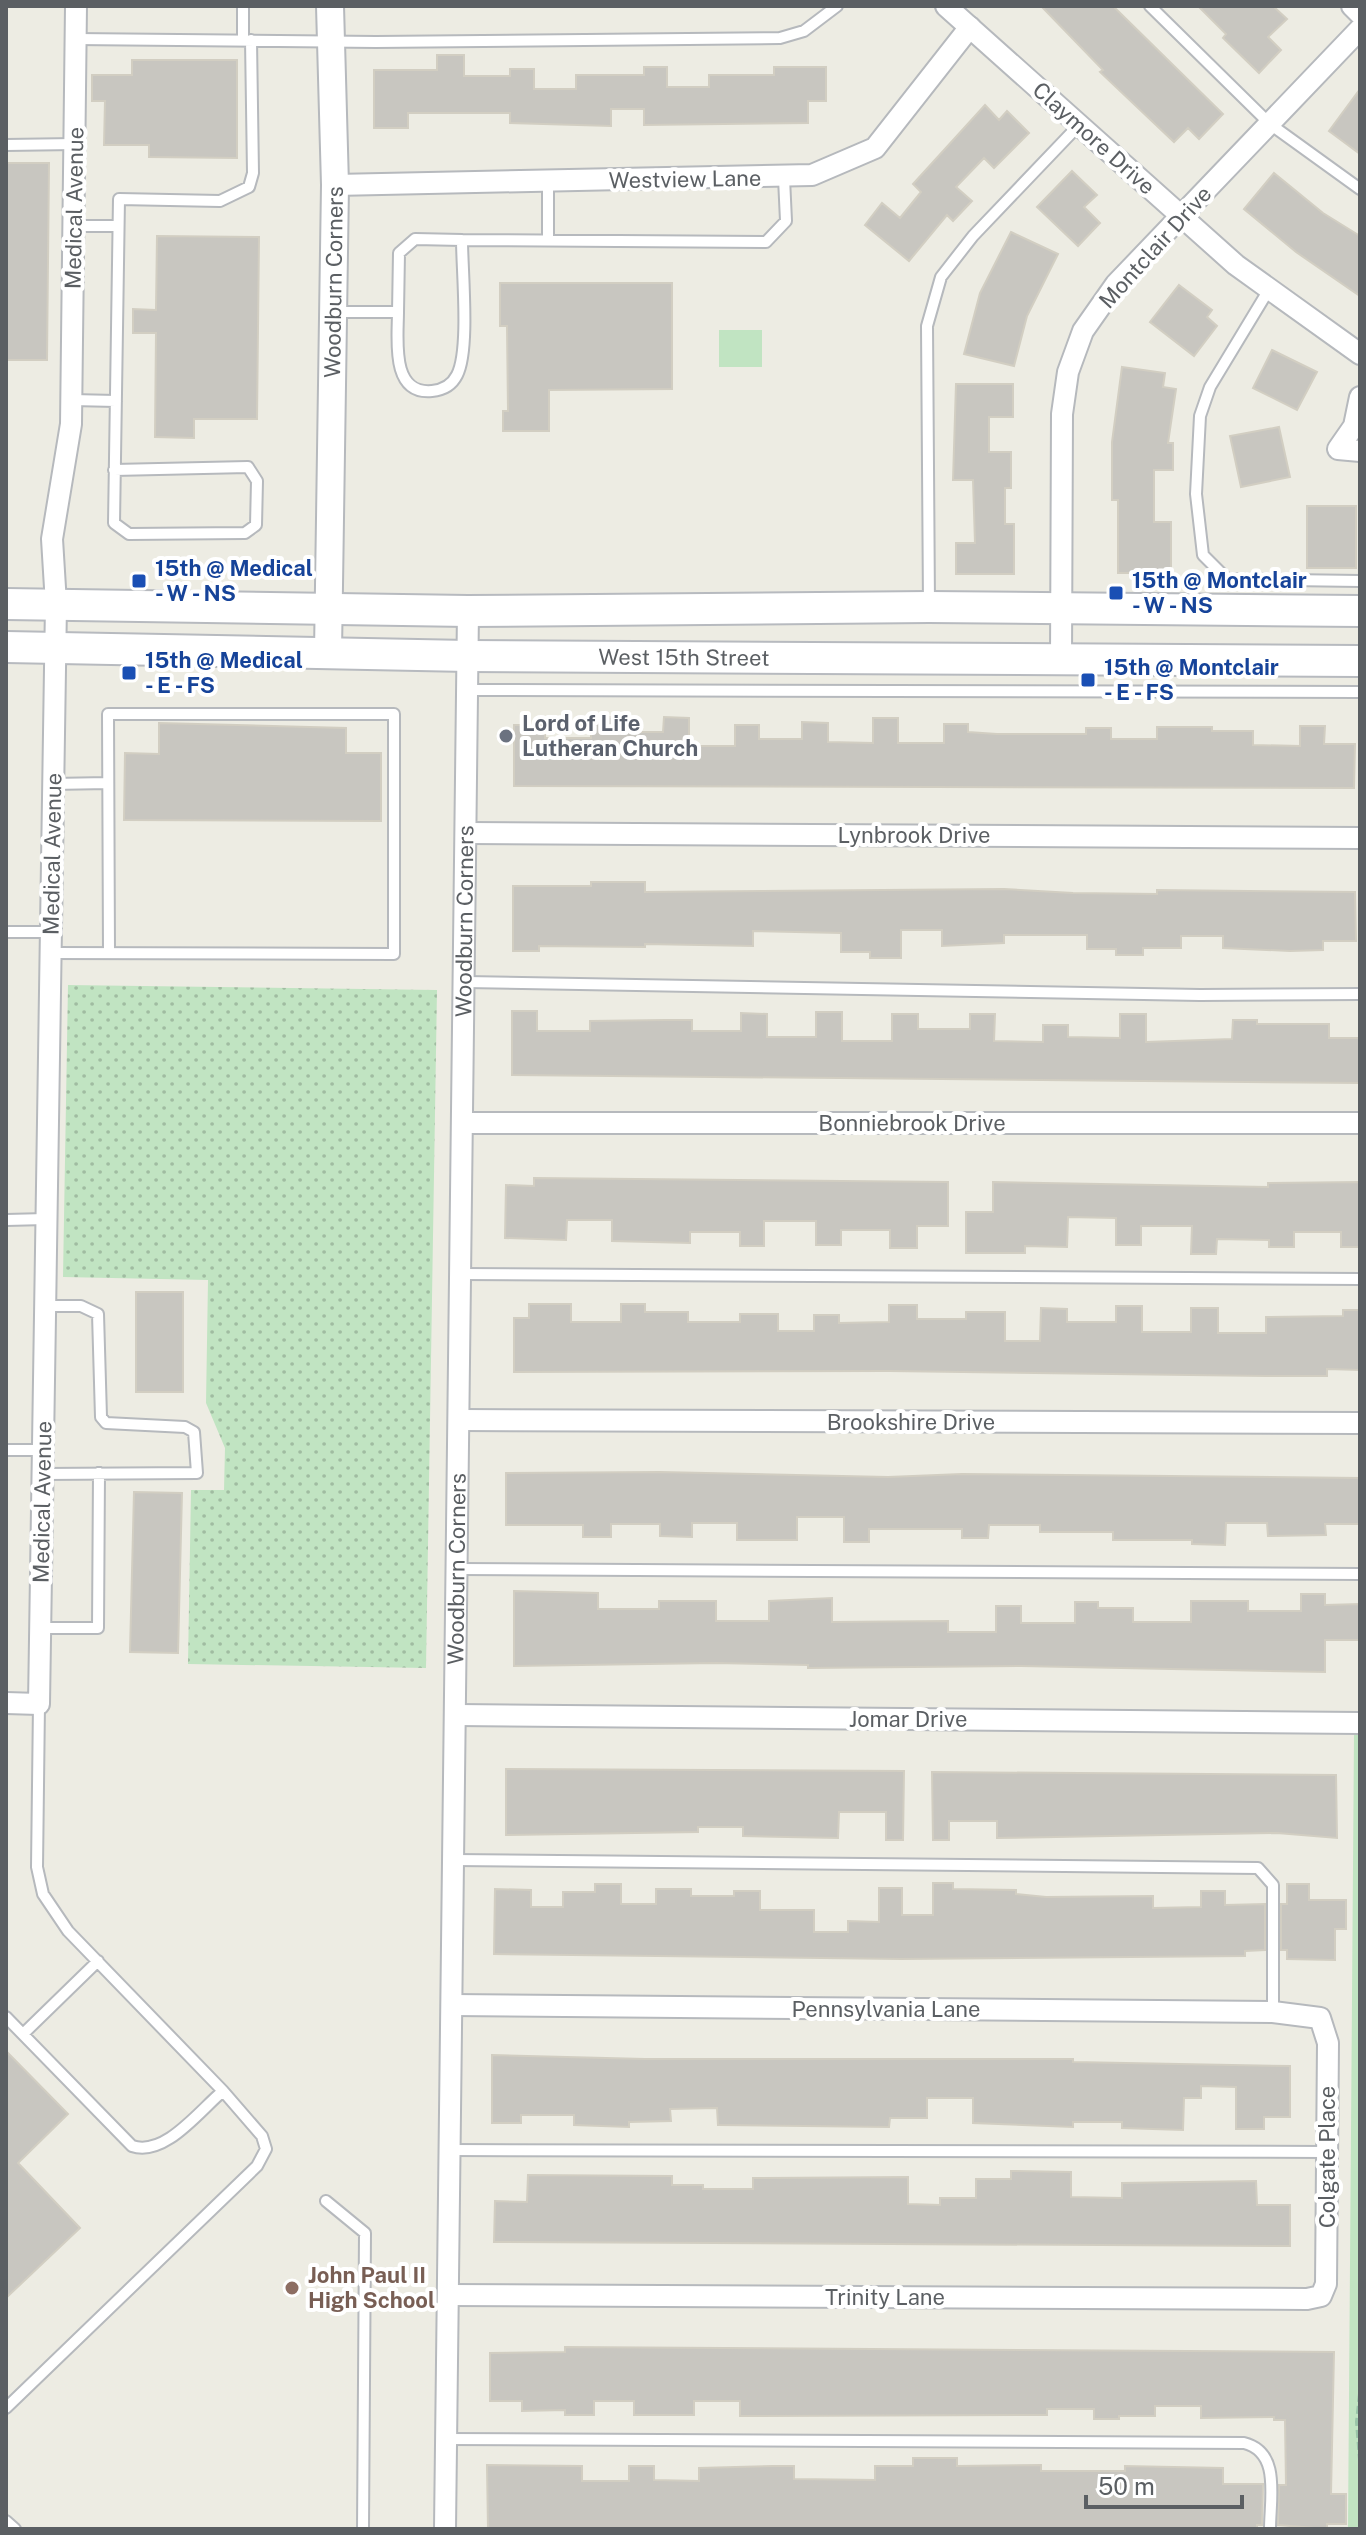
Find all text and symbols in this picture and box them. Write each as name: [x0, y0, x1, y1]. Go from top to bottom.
street label: Claymore Drive: [1028, 76, 1160, 200]
street label: Medical Avenue: [60, 127, 88, 289]
street label: Westview Lane: [608, 165, 762, 193]
street label: Montclair Drive: [1093, 181, 1217, 313]
street label: Woodburn Corners: [319, 186, 348, 378]
place label: 15th @ Medical - W - NS: [155, 555, 313, 606]
place label: 15th @ Montclair - W - NS: [1132, 567, 1307, 618]
marker: 15th @ Medical - W - NS: [130, 572, 148, 590]
marker: 15th @ Montclair - W - NS: [1107, 584, 1125, 602]
street label: West 15th Street: [598, 644, 770, 671]
place label: 15th @ Medical - E - FS: [145, 647, 303, 698]
place label: 15th @ Montclair - E - FS: [1104, 654, 1279, 705]
marker: 15th @ Medical - E - FS: [120, 664, 138, 682]
marker: 15th @ Montclair - E - FS: [1079, 671, 1097, 689]
place label: Lord of Life Lutheran Church: [522, 710, 698, 761]
marker: Lord of Life Lutheran Church: [497, 727, 515, 745]
street label: Medical Avenue: [38, 773, 66, 935]
street label: Lynbrook Drive: [837, 822, 991, 848]
street label: Woodburn Corners: [450, 825, 478, 1017]
street label: Bonniebrook Drive: [818, 1110, 1006, 1136]
street label: Brookshire Drive: [827, 1409, 995, 1435]
street label: Medical Avenue: [28, 1421, 56, 1583]
street label: Woodburn Corners: [442, 1473, 471, 1665]
street label: Jomar Drive: [849, 1706, 967, 1732]
street label: Pennsylvania Lane: [792, 1996, 980, 2022]
street label: Colgate Place: [1314, 2086, 1340, 2228]
place label: John Paul II High School: [308, 2262, 435, 2313]
marker: John Paul II High School: [283, 2279, 301, 2297]
street label: Trinity Lane: [825, 2284, 945, 2310]
scale bar: [1086, 2459, 1242, 2509]
text: 50 m: [1098, 2472, 1155, 2500]

